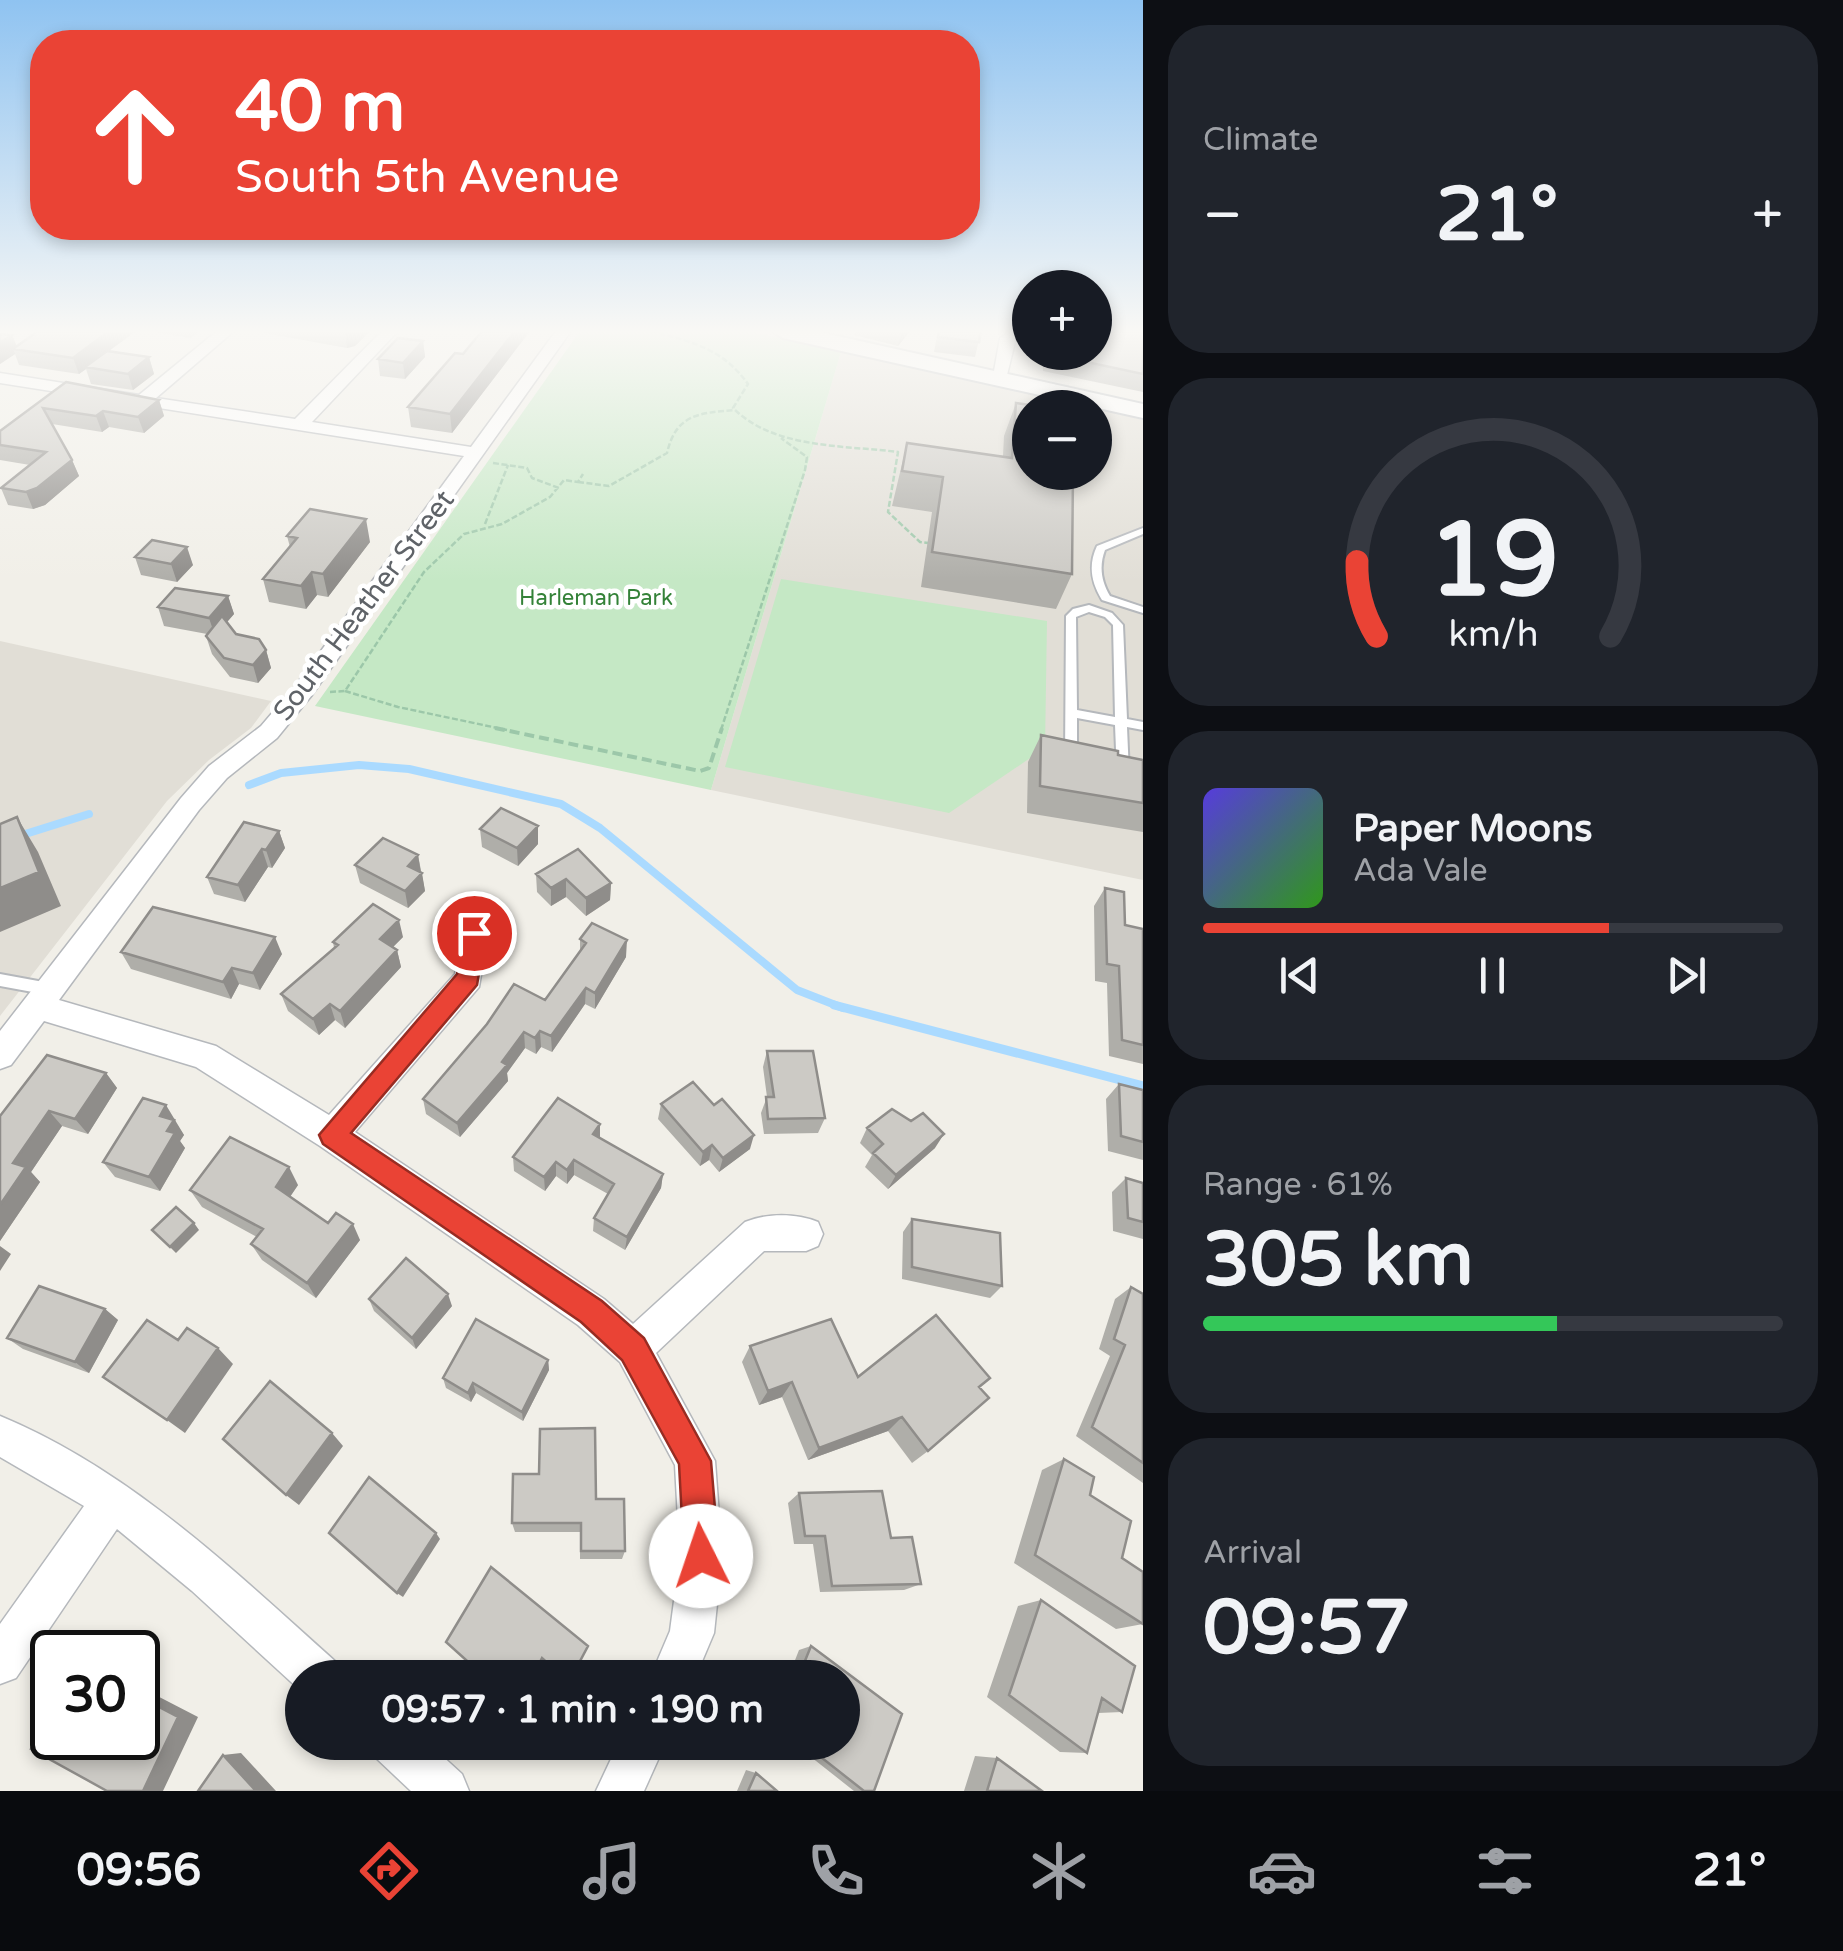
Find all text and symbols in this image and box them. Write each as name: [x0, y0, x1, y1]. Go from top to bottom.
text: 40 m: [235, 66, 405, 150]
icon: ahead: [70, 70, 200, 200]
text: Climate: [1203, 121, 1318, 159]
text: South 5th Avenue: [235, 151, 619, 205]
text: 21°: [1436, 170, 1558, 260]
text: −: [1203, 183, 1242, 249]
text: +: [1752, 183, 1783, 249]
map controls: [1012, 270, 1112, 490]
button: +: [1012, 270, 1112, 370]
button: −: [1012, 390, 1112, 490]
street label: South Heather Street: [266, 483, 462, 728]
text: 19: [1428, 499, 1558, 624]
park label: Harleman Park: [519, 585, 673, 611]
text: km/h: [1448, 613, 1538, 656]
text: Paper Moons: [1353, 806, 1593, 852]
text: Ada Vale: [1353, 852, 1488, 890]
pin: [432, 891, 517, 976]
icon: arrive: [447, 906, 502, 961]
icon: previous: [1272, 948, 1327, 1003]
icon: pause: [1465, 948, 1520, 1003]
icon: next: [1659, 948, 1714, 1003]
text: Range · 61%: [1203, 1166, 1393, 1204]
text: 305 km: [1203, 1215, 1474, 1305]
position arrow: [649, 1504, 753, 1608]
text: Arrival: [1203, 1534, 1302, 1572]
text: 09:57: [1203, 1583, 1411, 1673]
speed limit sign: 30: [30, 1630, 160, 1760]
text: 09:57 · 1 min · 190 m: [381, 1687, 764, 1733]
icon: directions: [354, 1836, 424, 1906]
icon: music: [577, 1836, 647, 1906]
icon: phone: [801, 1836, 871, 1906]
icon: climate: [1024, 1836, 1094, 1906]
icon: car: [1247, 1836, 1317, 1906]
icon: filters: [1470, 1836, 1540, 1906]
text: 09:56: [77, 1844, 201, 1898]
text: 21°: [1693, 1844, 1766, 1898]

